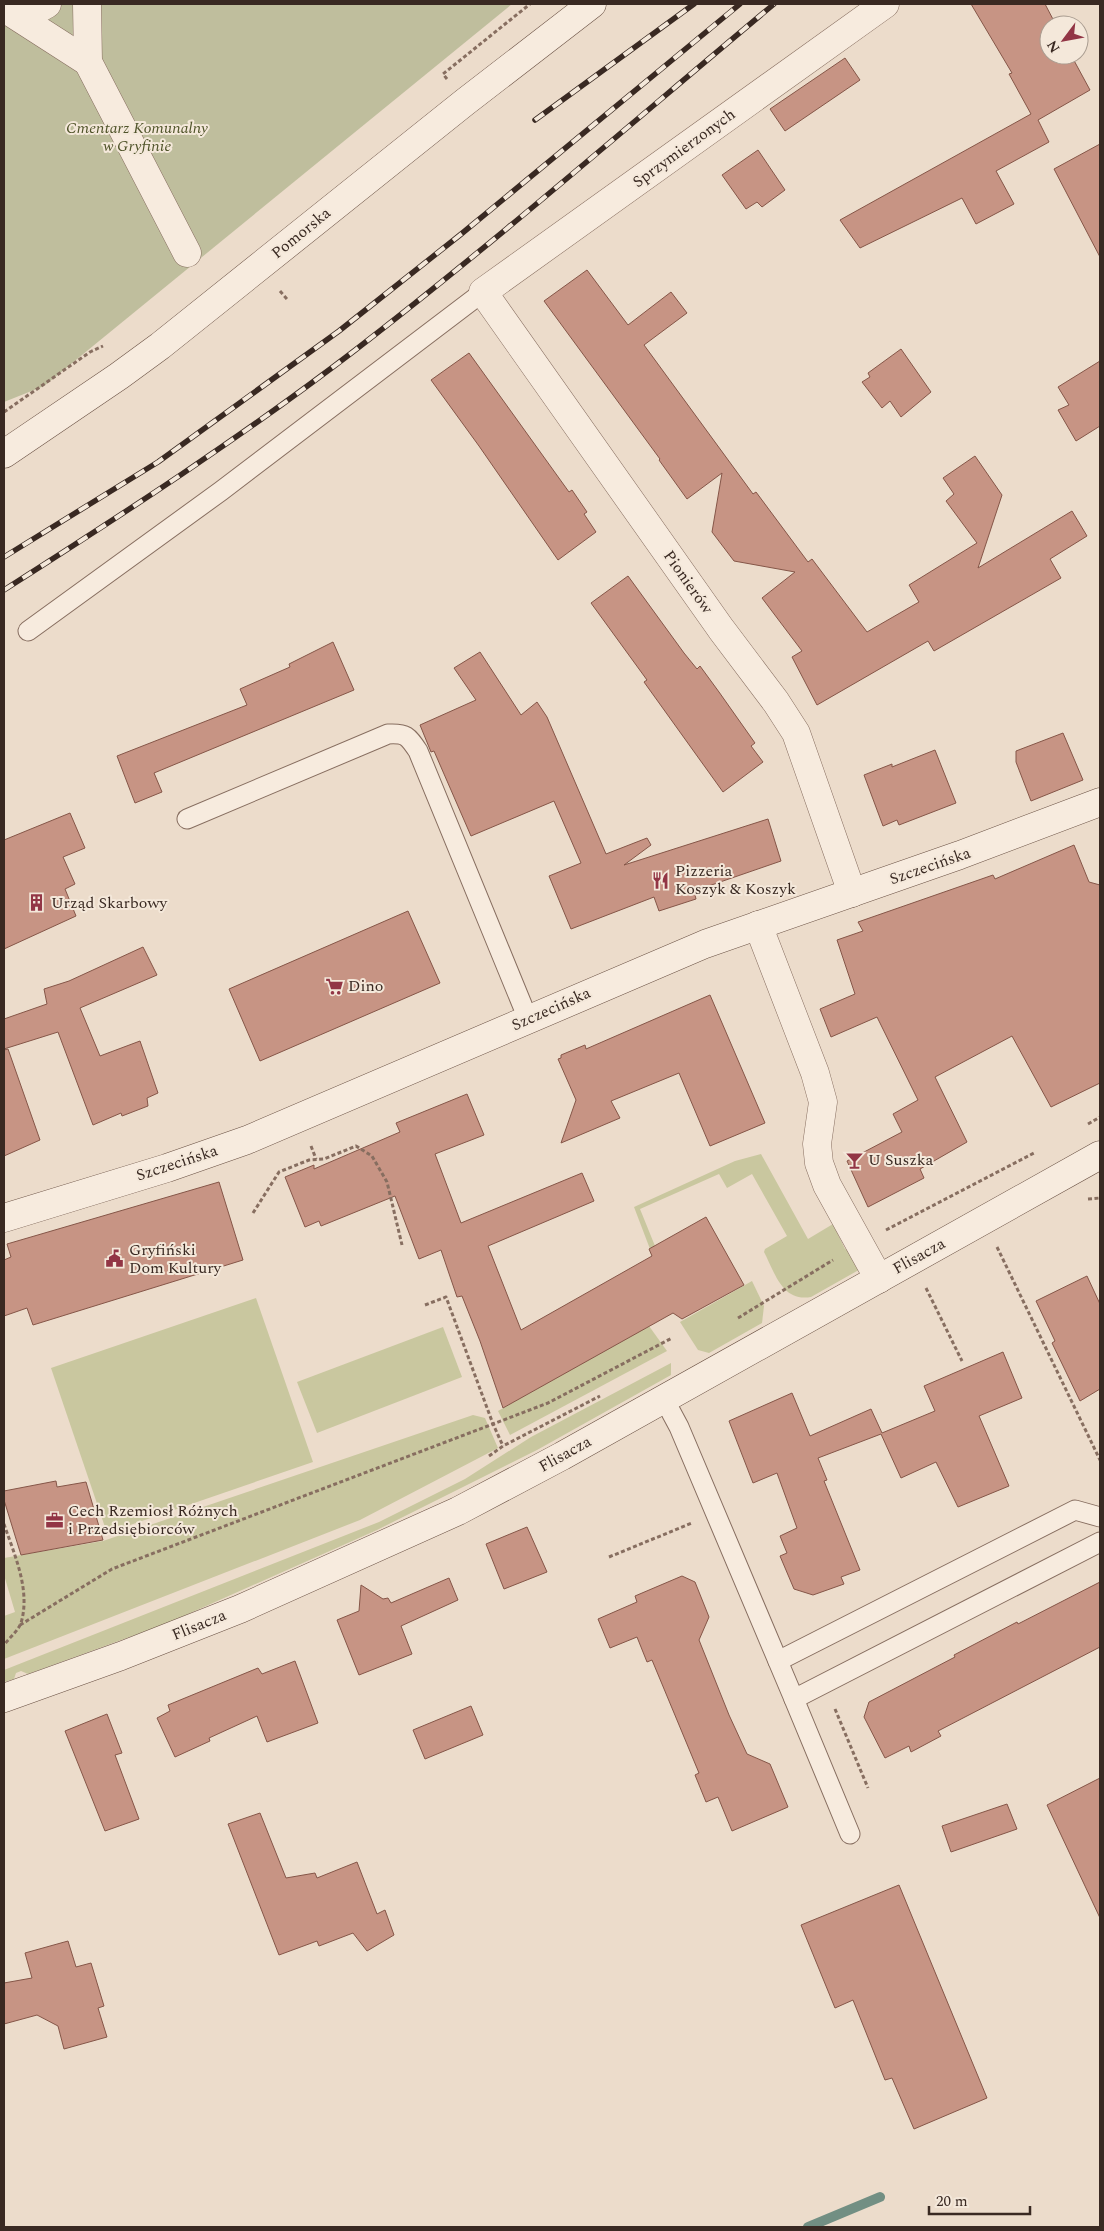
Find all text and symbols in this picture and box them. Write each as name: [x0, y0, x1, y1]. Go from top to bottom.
north arrow: [1039, 15, 1089, 65]
text: N: [1041, 36, 1065, 57]
street label: Sprzymierzonych: [628, 102, 740, 194]
park label: Cmentarz Komunalny w Gryfinie: [66, 116, 208, 158]
street label: Pomorska: [266, 201, 336, 265]
street label: Pionierów: [657, 545, 719, 620]
street label: Szczecińska: [886, 841, 974, 891]
place label: Pizzeria Koszyk & Koszyk: [675, 859, 796, 901]
restaurant icon: Pizzeria Koszyk & Koszyk: [651, 870, 671, 890]
place label: Urząd Skarbowy: [51, 891, 169, 915]
building icon: Urząd Skarbowy: [27, 893, 47, 913]
place label: Dino: [348, 974, 383, 998]
supermarket icon: Dino: [324, 976, 344, 996]
street label: Szczecińska: [507, 981, 595, 1037]
street label: Szczecińska: [133, 1138, 221, 1187]
place label: U Suszka: [868, 1148, 933, 1172]
bar icon: U Suszka: [844, 1150, 864, 1170]
street label: Flisacza: [888, 1232, 950, 1280]
place label: Gryfiński Dom Kultury: [129, 1238, 222, 1280]
public building icon: Gryfiński Dom Kultury: [105, 1249, 125, 1269]
street label: Flisacza: [534, 1430, 596, 1478]
place label: Cech Rzemiosł Różnych i Przedsiębiorców: [68, 1499, 238, 1541]
office icon: Cech Rzemiosł Różnych i Przedsiębiorców: [44, 1510, 64, 1530]
street label: Flisacza: [168, 1603, 230, 1647]
scale bar: [929, 2184, 1030, 2216]
text: 20 m: [936, 2190, 968, 2213]

